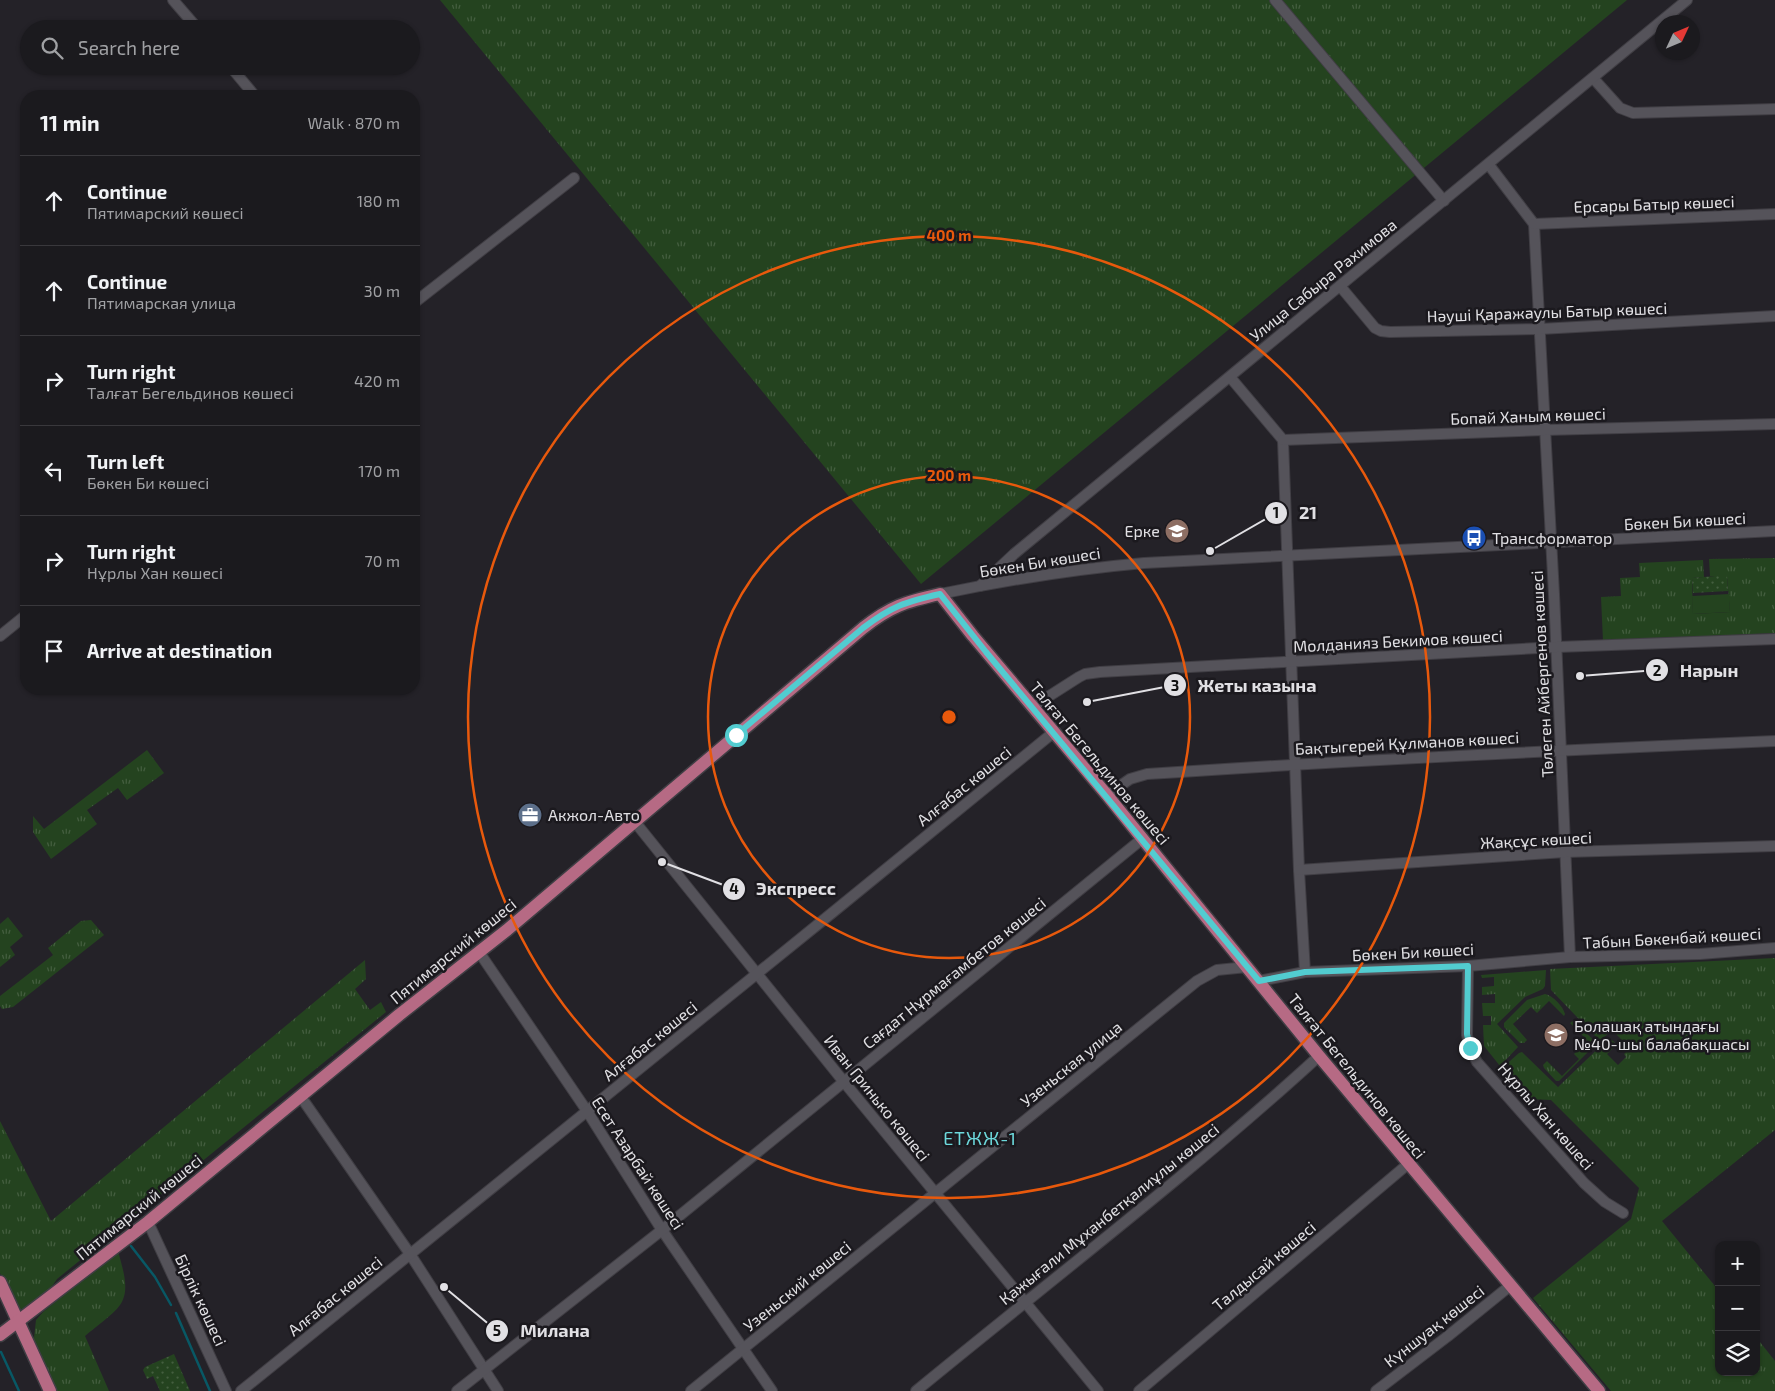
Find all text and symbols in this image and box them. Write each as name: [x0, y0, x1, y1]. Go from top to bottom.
north arrow: [1655, 15, 1700, 60]
search box: [20, 20, 420, 75]
icon: search: [38, 34, 66, 62]
text: Search here: [78, 36, 180, 59]
text: 11 min: [40, 110, 100, 135]
text: Walk · 870 m: [307, 113, 400, 132]
text: Continue: [87, 180, 167, 203]
icon: ahead: [40, 187, 68, 215]
text: 180 m: [357, 191, 400, 210]
street label: Ерсары Батыр көшесі: [1573, 191, 1735, 216]
text: Пятимарский көшесі: [87, 203, 244, 222]
street label: Улица Сабыра Рахимова: [1245, 214, 1400, 345]
text: 400 m: [927, 226, 971, 244]
text: Continue: [87, 270, 167, 293]
icon: ahead: [40, 277, 68, 305]
text: 30 m: [364, 281, 400, 300]
text: Пятимарская улица: [87, 293, 236, 312]
street label: Нәуші Қаражаулы Батыр көшесі: [1426, 298, 1668, 326]
text: Turn right: [87, 360, 175, 383]
icon: right: [40, 367, 68, 395]
text: 420 m: [354, 371, 400, 390]
text: Талғат Бегельдинов көшесі: [87, 383, 294, 402]
street label: Бопай Ханым көшесі: [1450, 403, 1606, 428]
text: Turn left: [87, 450, 164, 473]
icon: left: [40, 457, 68, 485]
text: 170 m: [358, 461, 400, 480]
text: 200 m: [927, 466, 971, 484]
text: Бөкен Би көшесі: [87, 473, 209, 492]
callout: 21: [1264, 496, 1327, 529]
text: 21: [1299, 501, 1317, 523]
text: 1: [1273, 503, 1279, 521]
street label: Бөкен Би көшесі: [1623, 508, 1747, 533]
school or university icon: Ерке: [1164, 518, 1190, 544]
place label: Ерке: [1125, 521, 1160, 540]
bus stop icon: Трансформатор: [1461, 525, 1487, 551]
place label: Трансформатор: [1492, 528, 1612, 547]
text: Turn right: [87, 540, 175, 563]
street label: Бөкен Би көшесі: [978, 543, 1102, 580]
icon: right: [40, 547, 68, 575]
text: 70 m: [365, 551, 400, 570]
text: Нұрлы Хан көшесі: [87, 563, 223, 582]
street label: Төлеген Айбергенов көшесі: [1527, 570, 1556, 778]
street label: Молданияз Бекимов көшесі: [1293, 626, 1503, 655]
icon: arrive: [40, 637, 68, 665]
text: Arrive at destination: [87, 639, 272, 662]
callout: Нарын: [1645, 654, 1749, 687]
text: Нарын: [1680, 659, 1738, 681]
text: 2: [1653, 661, 1662, 679]
callout: Жеты казына: [1163, 669, 1327, 702]
text: Жеты казына: [1197, 674, 1317, 696]
text: 3: [1171, 676, 1179, 694]
street label: Талғат Бегельдинов көшесі: [1027, 677, 1174, 848]
centre of rings: [940, 708, 958, 726]
route start: [725, 724, 748, 747]
street label: Бақтыгерей Құлманов көшесі: [1294, 727, 1520, 758]
street label: Алғабас көшесі: [913, 742, 1015, 829]
office icon: Акжол-Авто: [517, 802, 543, 828]
place label: Акжол-Авто: [548, 805, 640, 824]
street label: Жақсұс көшесі: [1480, 827, 1592, 852]
callout: Экспресс: [721, 872, 846, 905]
text: Экспресс: [756, 877, 836, 899]
text: 4: [729, 879, 739, 897]
street label: Сағдат Нұрмағамбетов көшесі: [858, 893, 1049, 1052]
street label: Пятимарский көшесі: [386, 894, 520, 1007]
street label: Табын Бөкенбай көшесі: [1582, 923, 1762, 952]
street label: Бөкен Би көшесі: [1351, 939, 1475, 964]
street label: Талғат Бегельдинов көшесі: [1285, 989, 1430, 1162]
street label: Алғабас көшесі: [599, 997, 701, 1084]
place label: Болашақ атындағы №40-шы балабақшасы: [1574, 1016, 1750, 1053]
street label: Узеньская улица: [1016, 1017, 1126, 1111]
school or university icon: Болашақ атындағы №40-шы балабақшасы: [1543, 1022, 1569, 1048]
street label: Иван Гринько көшесі: [821, 1031, 934, 1165]
route end: [1459, 1037, 1482, 1060]
street label: Нұрлы Хан көшесі: [1495, 1058, 1598, 1173]
street label: Есет Азарбай көшесі: [588, 1093, 688, 1233]
street label: Қажығали Мұханбетқалиұлы көшесі: [995, 1119, 1222, 1308]
district label: ЕТЖЖ-1: [943, 1127, 1017, 1149]
street label: Пятимарский көшесі: [72, 1150, 206, 1263]
street label: Талдысай көшесі: [1208, 1217, 1319, 1314]
street label: Узеньский көшесі: [739, 1236, 854, 1335]
map controls: [1715, 1241, 1760, 1376]
button: +: [1715, 1241, 1760, 1286]
street label: Бірлік көшесі: [172, 1251, 231, 1349]
street label: Алғабас көшесі: [284, 1252, 386, 1339]
street label: Күншуақ көшесі: [1380, 1281, 1488, 1371]
button: −: [1715, 1286, 1760, 1331]
callout: Милана: [485, 1314, 600, 1347]
text: Милана: [520, 1319, 590, 1341]
text: 5: [493, 1321, 501, 1339]
button: layers: [1715, 1331, 1760, 1376]

